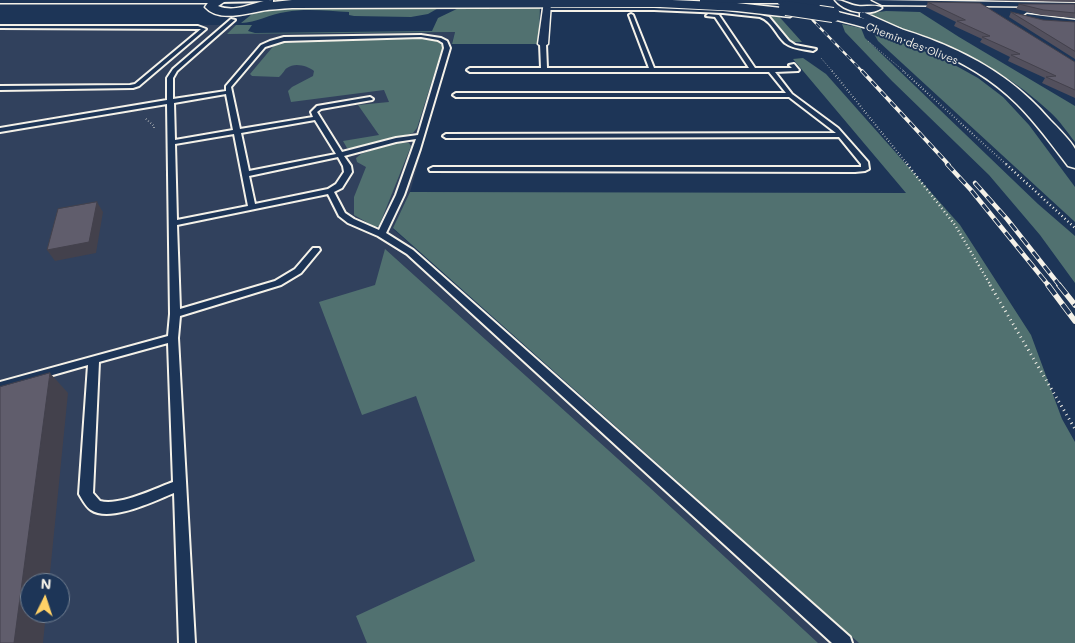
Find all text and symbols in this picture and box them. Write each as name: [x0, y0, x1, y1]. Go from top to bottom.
street label: Chemin des Olives: [864, 20, 960, 68]
north arrow: [20, 573, 70, 623]
text: N: [40, 574, 52, 593]

